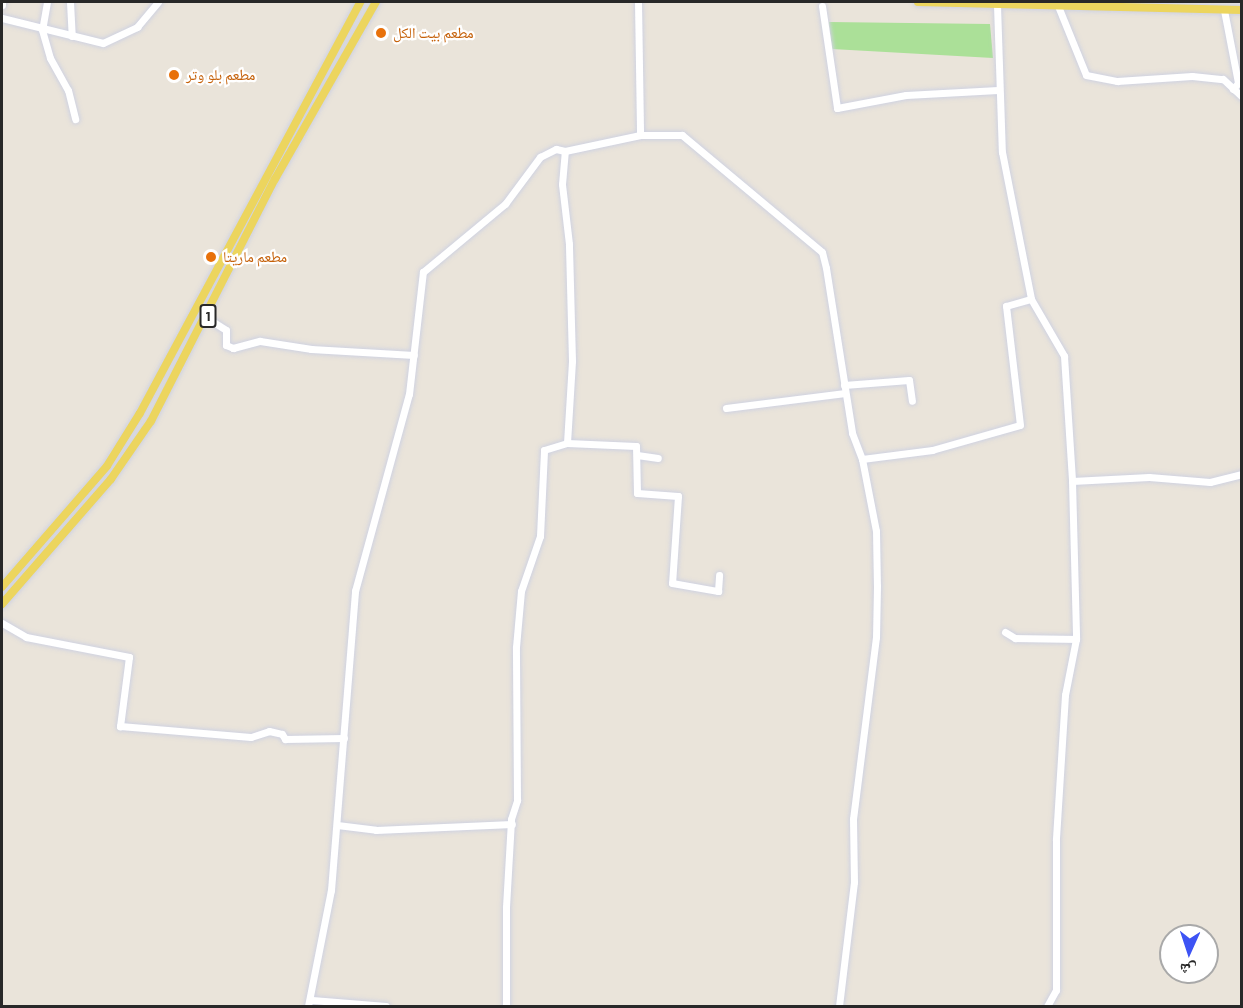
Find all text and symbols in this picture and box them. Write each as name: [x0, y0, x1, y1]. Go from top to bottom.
place label: مطعم بيت الكل: [393, 24, 474, 42]
marker: مطعم بيت الكل: [374, 26, 388, 40]
place label: مطعم بلو وتر: [186, 66, 255, 84]
marker: مطعم بلو وتر: [167, 68, 181, 82]
place label: مطعم ماريتا: [223, 248, 287, 266]
marker: مطعم ماريتا: [204, 250, 218, 264]
road number: 1: [199, 305, 217, 327]
north arrow: [1159, 924, 1219, 984]
text: ش: [1179, 961, 1197, 980]

